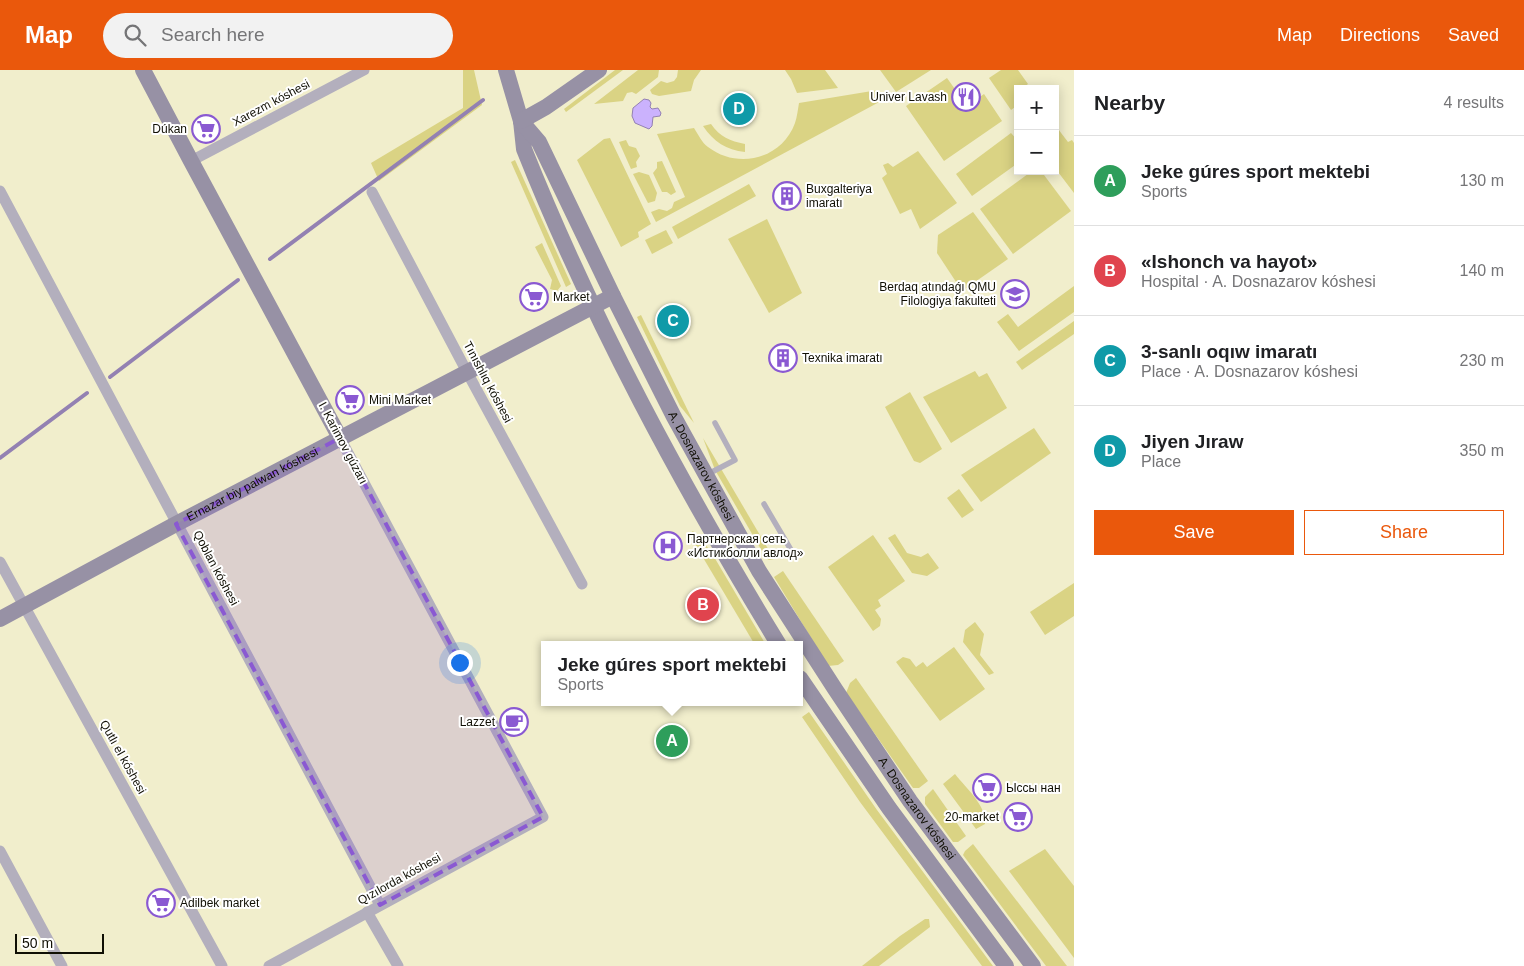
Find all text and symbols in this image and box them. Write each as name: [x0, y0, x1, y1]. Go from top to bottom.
search box: [103, 13, 453, 58]
text: Map: [25, 21, 73, 48]
icon: search: [121, 21, 149, 49]
text: Search here: [161, 24, 265, 45]
text: Map: [1277, 25, 1312, 45]
text: Directions: [1340, 25, 1420, 45]
text: Saved: [1448, 25, 1499, 45]
street label: Xarezm kóshesi: [230, 77, 312, 129]
restaurant icon: Univer Lavash: [951, 82, 981, 112]
map controls: [1014, 85, 1059, 175]
button: +: [1014, 85, 1059, 130]
pin: D: [723, 90, 755, 128]
place label: Univer Lavash: [870, 90, 947, 104]
text: Nearby: [1094, 91, 1165, 114]
text: 4 results: [1444, 94, 1504, 111]
supermarket icon: Dúkan: [191, 114, 221, 144]
place label: Dúkan: [152, 122, 187, 136]
button: −: [1014, 130, 1059, 175]
text: Jeke gúres sport mektebi: [1141, 161, 1370, 182]
text: A: [1104, 172, 1116, 189]
text: 130 m: [1460, 172, 1504, 189]
building icon: Buxgalteriya imaratı: [772, 181, 802, 211]
place label: Buxgalteriya imaratı: [806, 182, 872, 210]
text: Sports: [1141, 183, 1187, 200]
text: «Ishonch va hayot»: [1141, 251, 1317, 272]
text: B: [1104, 262, 1116, 279]
text: 140 m: [1460, 262, 1504, 279]
text: Hospital · A. Dosnazarov kóshesi: [1141, 273, 1376, 290]
school or university icon: Berdaq atındaǵı QMU Filologiya fakulteti: [1000, 279, 1030, 309]
place label: Berdaq atındaǵı QMU Filologiya fakulteti: [879, 280, 996, 308]
supermarket icon: Market: [519, 282, 549, 312]
place label: Market: [553, 290, 590, 304]
pin: C: [657, 302, 689, 340]
street label: Tınıshlıq kóshesi: [461, 339, 515, 425]
text: 3-sanlı oqıw imaratı: [1141, 341, 1317, 362]
building icon: Texnika imaratı: [768, 343, 798, 373]
place label: Texnika imaratı: [802, 351, 883, 365]
text: C: [1104, 352, 1116, 369]
text: 230 m: [1460, 352, 1504, 369]
text: Place · A. Dosnazarov kóshesi: [1141, 363, 1358, 380]
supermarket icon: Mini Market: [335, 385, 365, 415]
place label: Mini Market: [369, 393, 432, 407]
street label: I. Karimov gúzarı: [316, 400, 370, 486]
street label: A. Dosnazarov kóshesi: [665, 409, 737, 523]
text: Jiyen Jıraw: [1141, 431, 1243, 452]
text: D: [1104, 442, 1116, 459]
text: 350 m: [1460, 442, 1504, 459]
street label: Ernazar biy palwan kóshesi: [184, 444, 320, 524]
text: Place: [1141, 453, 1181, 470]
button: Save: [1094, 510, 1294, 555]
button: Share: [1304, 510, 1504, 555]
street label: Qoblan kóshesi: [190, 528, 242, 608]
hospital icon: Партнерская сеть «Истикболли авлод»: [653, 531, 683, 561]
place label: Партнерская сеть «Истикболли авлод»: [687, 532, 804, 560]
pin: B: [687, 586, 719, 624]
popup: [541, 641, 803, 706]
your location: [447, 650, 473, 676]
text: Jeke gúres sport mektebi: [557, 654, 787, 675]
text: Sports: [557, 676, 604, 693]
cafe icon: Lazzet: [499, 707, 529, 737]
place label: Lazzet: [460, 715, 496, 729]
street label: Qutlı el kóshesi: [97, 718, 149, 796]
pin: A: [656, 722, 688, 760]
street label: A. Dosnazarov kóshesi: [876, 754, 958, 862]
supermarket icon: Ыссы нан: [972, 773, 1002, 803]
place label: Ыссы нан: [1006, 781, 1061, 795]
supermarket icon: 20-market: [1003, 802, 1033, 832]
place label: 20-market: [945, 810, 1000, 824]
street label: Qızılorda kóshesi: [355, 850, 443, 908]
supermarket icon: Adilbek market: [146, 888, 176, 918]
place label: Adilbek market: [180, 896, 260, 910]
scale bar: [15, 931, 104, 954]
text: 50 m: [22, 935, 53, 951]

